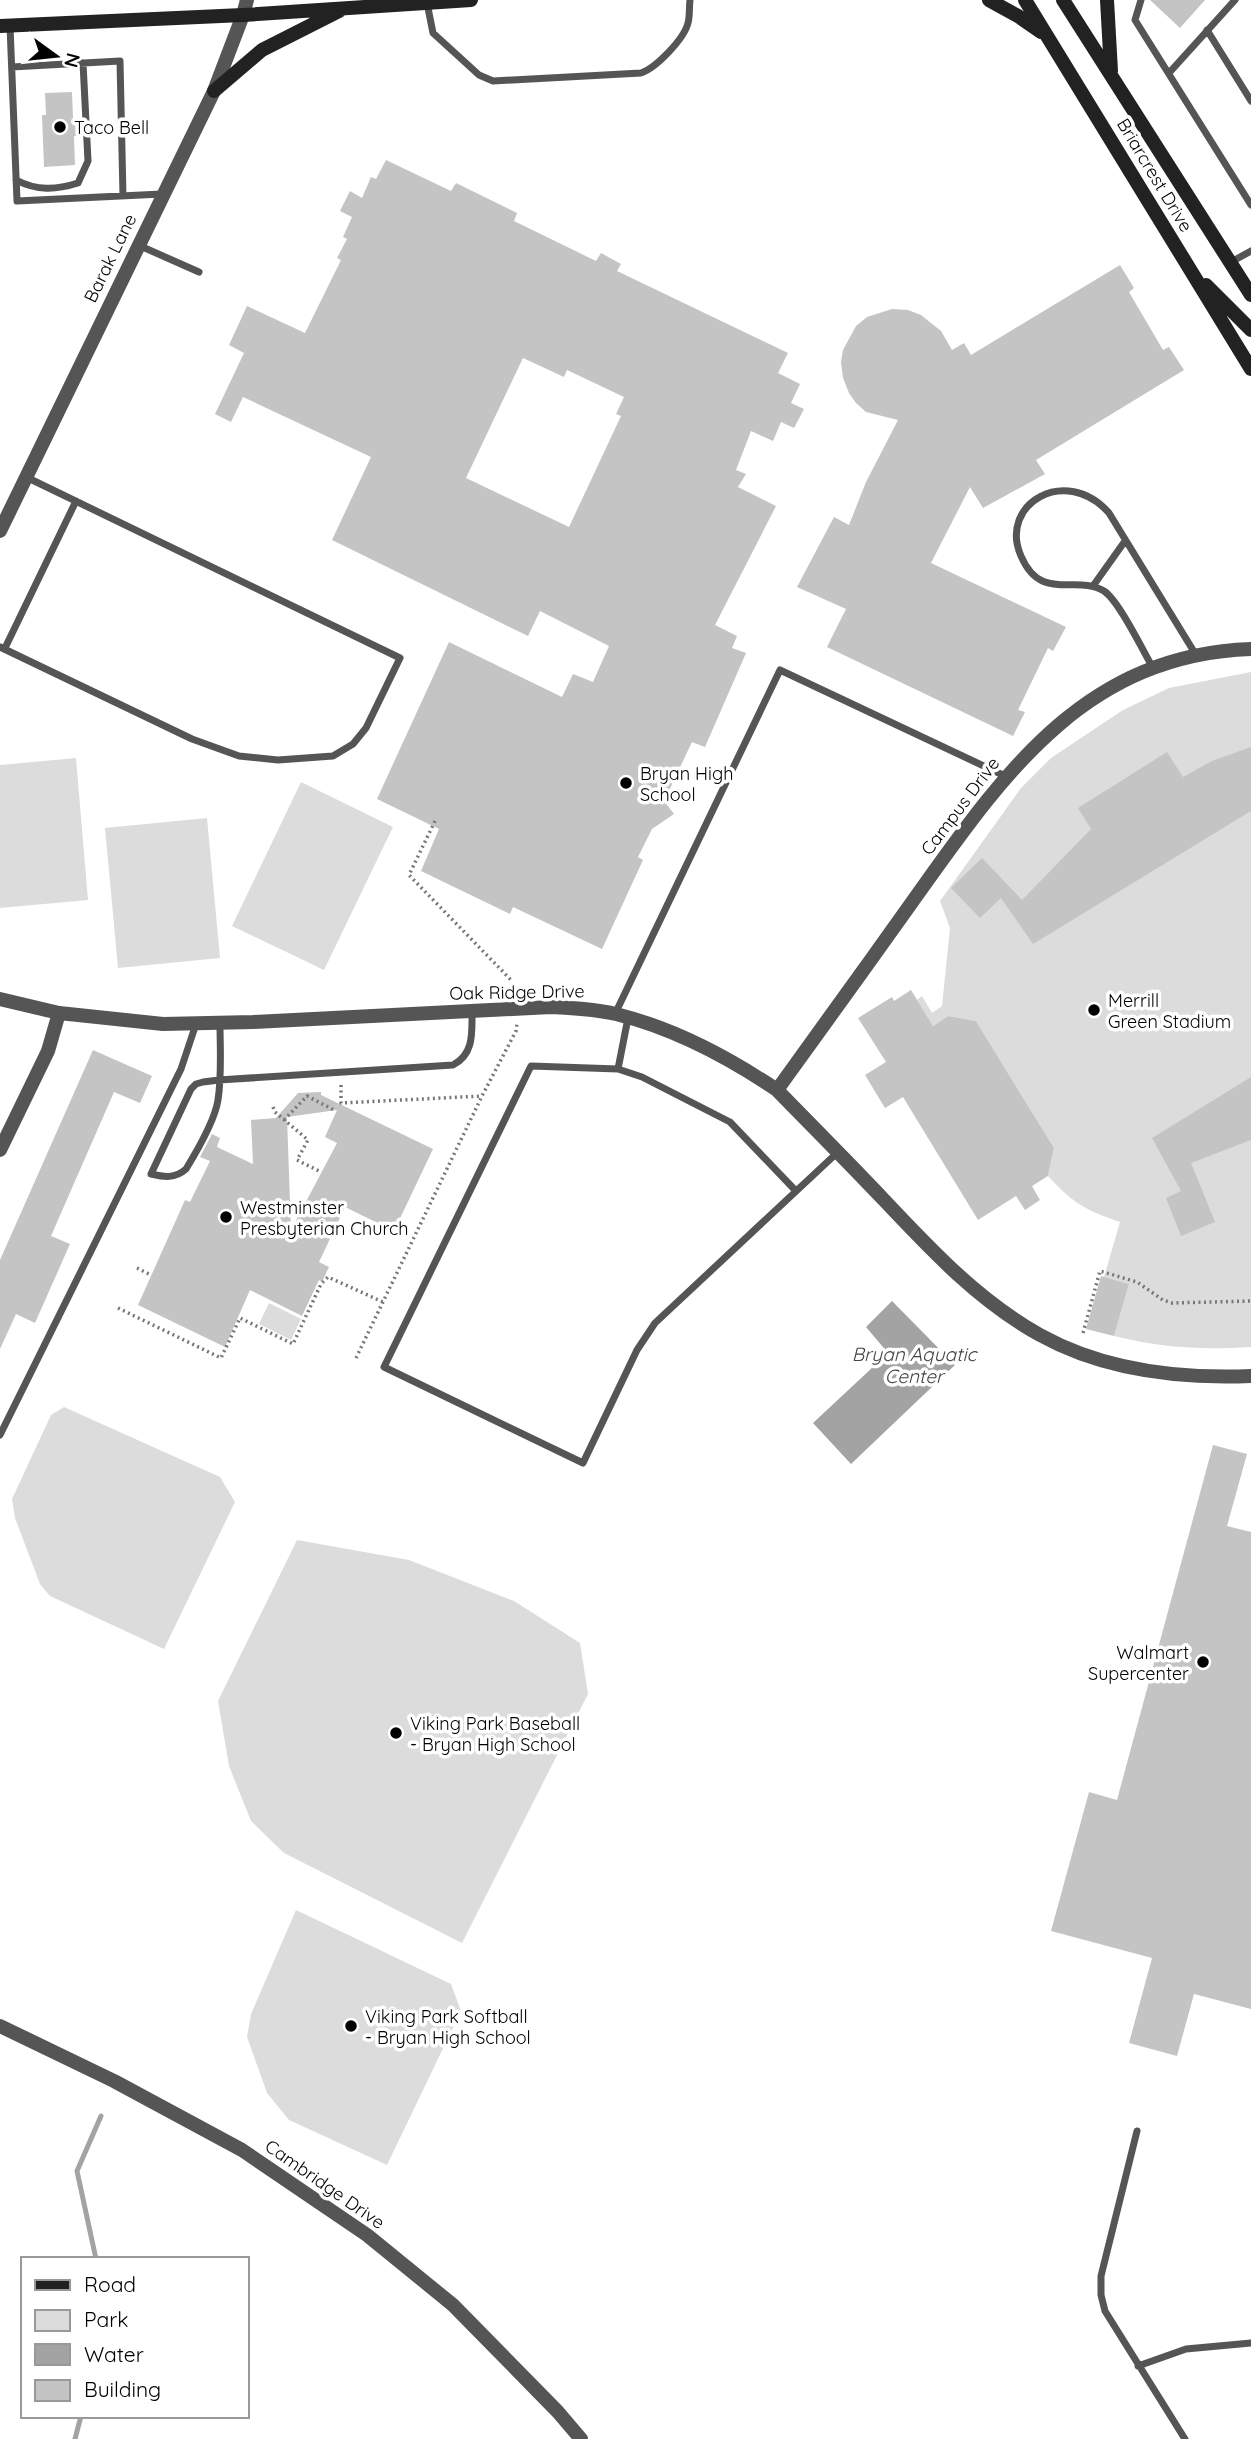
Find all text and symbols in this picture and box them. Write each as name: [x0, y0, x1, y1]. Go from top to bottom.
north arrow: [21, 21, 91, 91]
text: N: [59, 51, 86, 70]
street label: Briarcrest Drive: [1112, 114, 1198, 236]
place label: Taco Bell: [74, 116, 149, 139]
marker: Taco Bell: [52, 119, 68, 135]
street label: Barak Lane: [79, 210, 141, 306]
street label: Campus Drive: [916, 752, 1004, 860]
place label: Bryan High School: [640, 762, 733, 806]
marker: Bryan High School: [618, 775, 634, 791]
street label: Oak Ridge Drive: [449, 979, 585, 1005]
place label: Merrill Green Stadium: [1108, 989, 1231, 1033]
marker: Merrill Green Stadium: [1086, 1002, 1102, 1018]
place label: Westminster Presbyterian Church: [240, 1196, 409, 1240]
marker: Westminster Presbyterian Church: [218, 1209, 234, 1225]
water label: Bryan Aquatic Center: [852, 1342, 978, 1388]
place label: Walmart Supercenter: [1088, 1641, 1189, 1685]
marker: Walmart Supercenter: [1195, 1654, 1211, 1670]
place label: Viking Park Baseball - Bryan High School: [410, 1712, 580, 1756]
marker: Viking Park Baseball - Bryan High School: [388, 1725, 404, 1741]
place label: Viking Park Softball - Bryan High School: [365, 2005, 531, 2049]
marker: Viking Park Softball - Bryan High School: [343, 2018, 359, 2034]
street label: Cambridge Drive: [261, 2134, 389, 2234]
legend: [21, 2257, 248, 2418]
text: Road: [84, 2271, 136, 2297]
text: Park: [84, 2306, 128, 2332]
text: Water: [84, 2341, 144, 2367]
text: Building: [84, 2376, 161, 2402]

